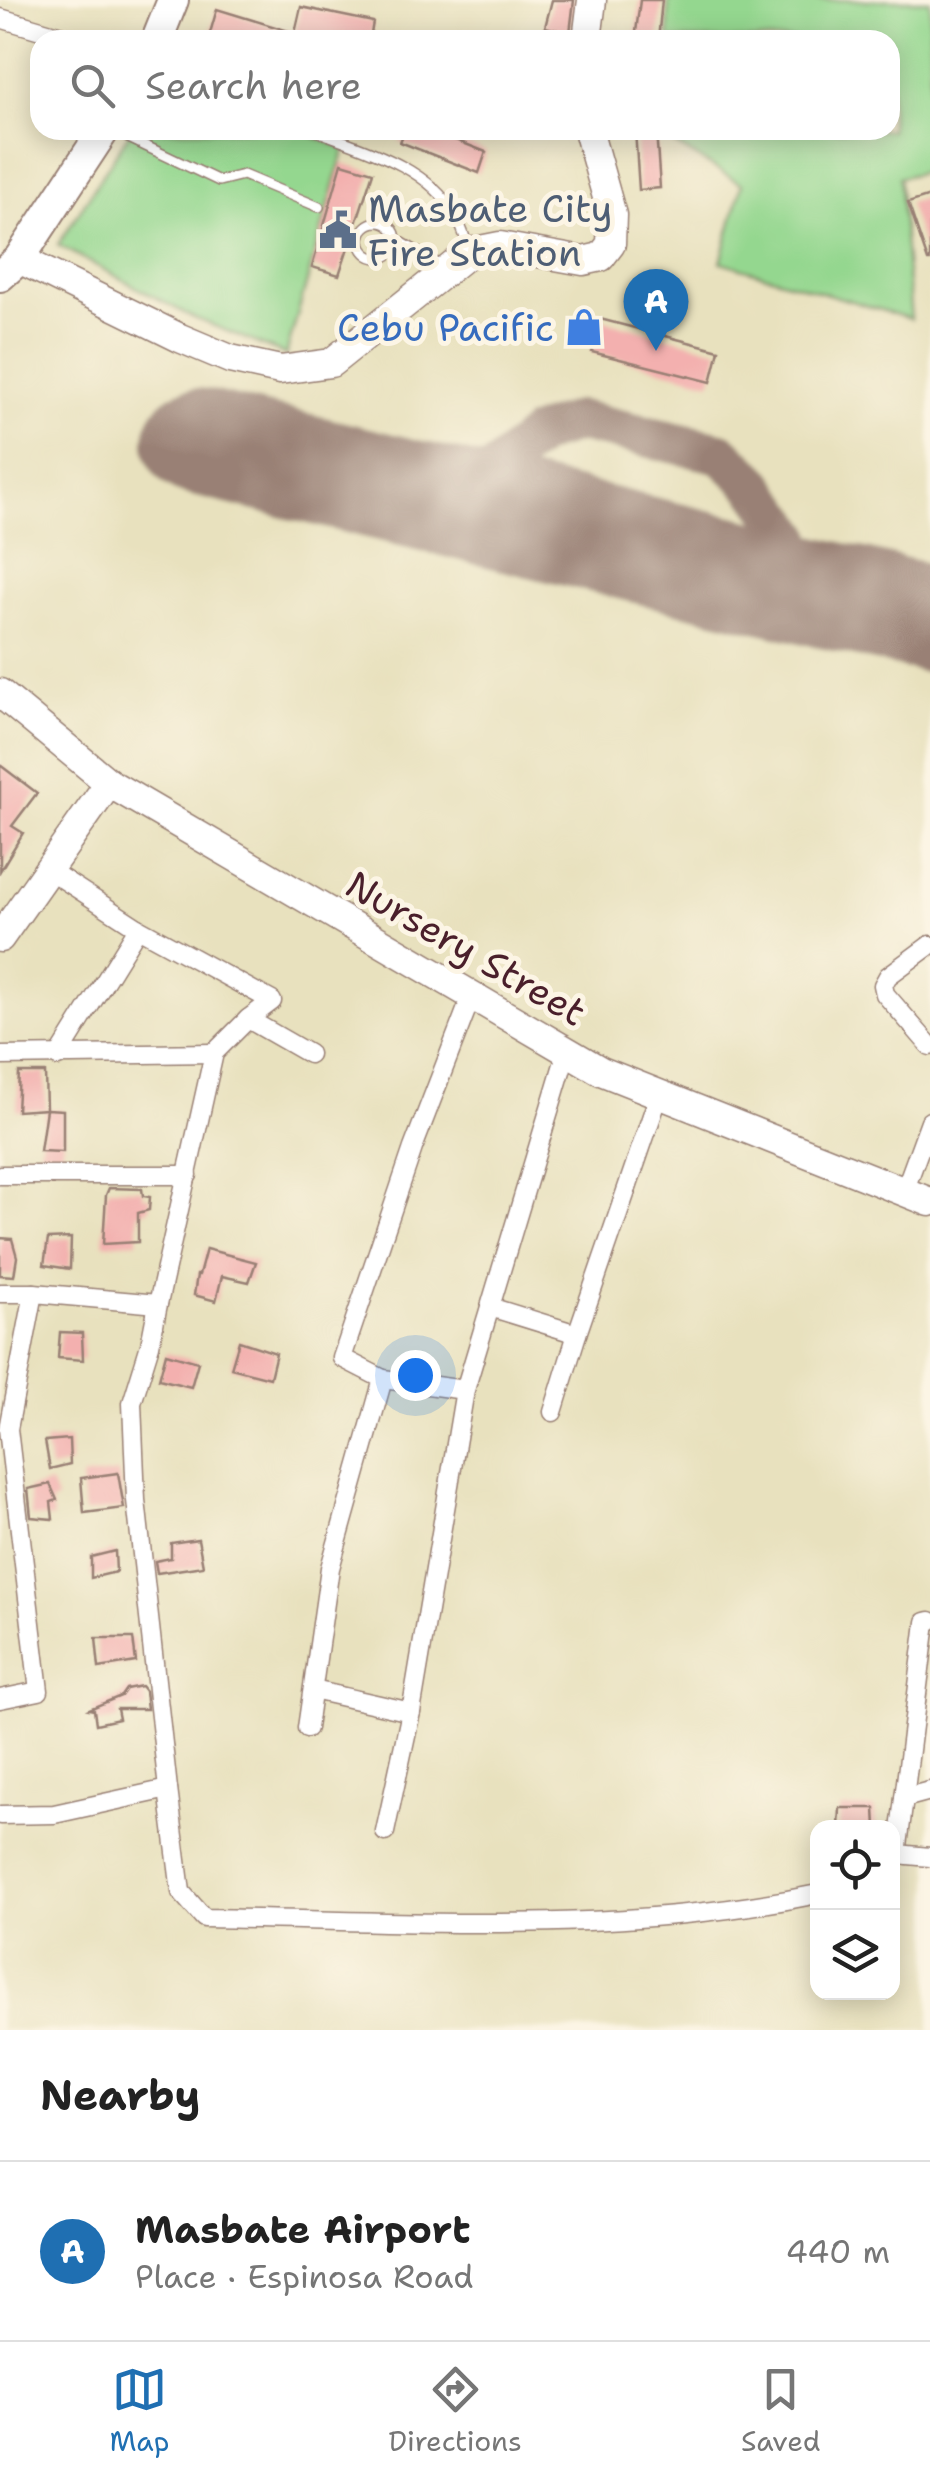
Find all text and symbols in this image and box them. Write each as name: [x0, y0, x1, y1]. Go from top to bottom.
search box: [30, 30, 900, 140]
icon: search: [65, 58, 120, 113]
text: Search here: [145, 60, 362, 111]
place label: Masbate City Fire Station: [368, 183, 613, 278]
public building icon: Masbate City Fire Station: [317, 209, 359, 251]
pin: A: [624, 268, 688, 351]
place label: Cebu Pacific: [337, 302, 554, 353]
shop icon: Cebu Pacific: [563, 306, 605, 348]
street label: Nursery Street: [337, 859, 595, 1037]
your location: [390, 1350, 441, 1401]
map controls: [810, 1820, 900, 2000]
button: locate: [810, 1820, 900, 1910]
button: layers: [810, 1910, 900, 2000]
text: Nearby: [40, 2067, 200, 2123]
text: Masbate Airport: [135, 2204, 470, 2255]
text: A: [60, 2230, 85, 2273]
text: 440 m: [785, 2230, 890, 2273]
text: Place · Espinosa Road: [135, 2255, 473, 2298]
tab: Map: [110, 2362, 169, 2460]
tab: Directions: [388, 2362, 522, 2460]
tab: Saved: [741, 2362, 820, 2460]

